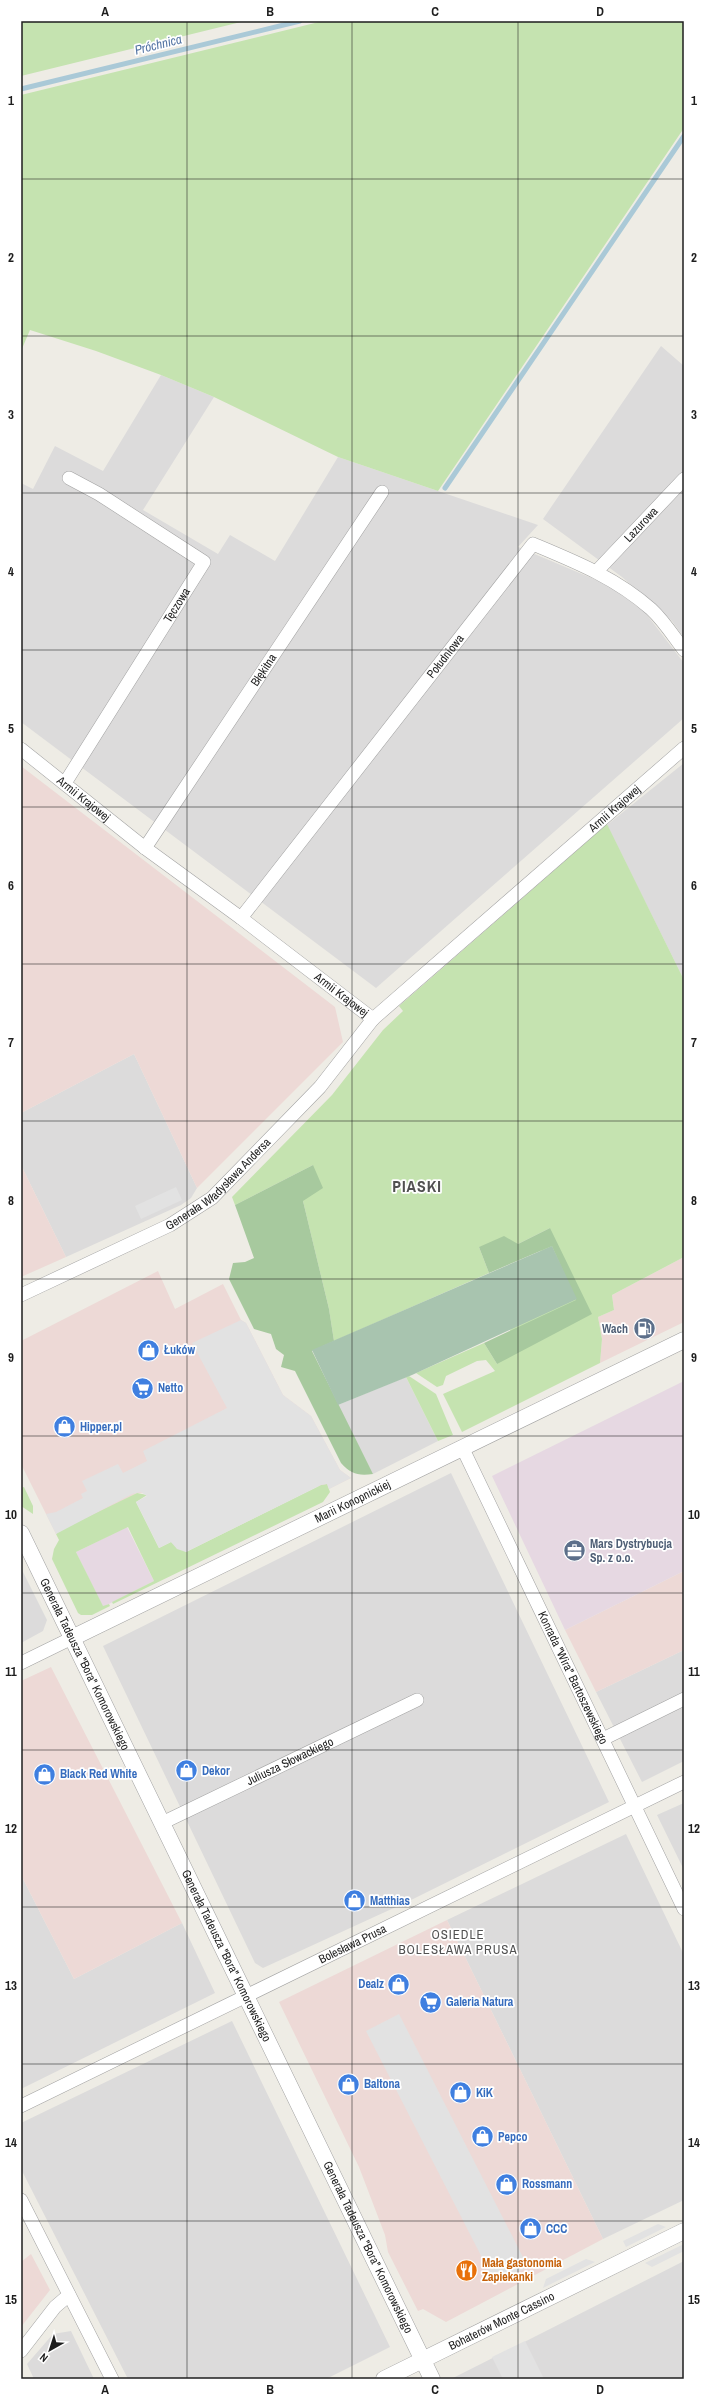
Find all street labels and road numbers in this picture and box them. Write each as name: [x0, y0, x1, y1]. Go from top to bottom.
street label: Lazurowa: [620, 503, 662, 546]
street label: Tęczowa: [160, 584, 194, 626]
street label: Południowa: [423, 631, 468, 682]
street label: Błękitna: [247, 650, 280, 689]
street label: Armii Krajowej: [53, 772, 114, 825]
street label: Armii Krajowej: [584, 781, 644, 836]
street label: Armii Krajowej: [310, 968, 372, 1021]
street label: Generała Władysława Andersa: [163, 1134, 274, 1234]
street label: Marii Konopnickiej: [312, 1476, 393, 1527]
street label: Generała Tadeusza "Bora" Komorowskiego: [36, 1576, 133, 1753]
street label: Konrada "Wira" Bartoszewskiego: [534, 1609, 612, 1747]
street label: Juliusza Słowackiego: [244, 1734, 336, 1789]
street label: Generała Tadeusza "Bora" Komorowskiego: [178, 1867, 275, 2044]
street label: Bolesława Prusa: [316, 1920, 389, 1967]
street label: Generała Tadeusza "Bora" Komorowskiego: [319, 2158, 417, 2336]
street label: Bohaterów Monte Cassino: [446, 2288, 557, 2354]

